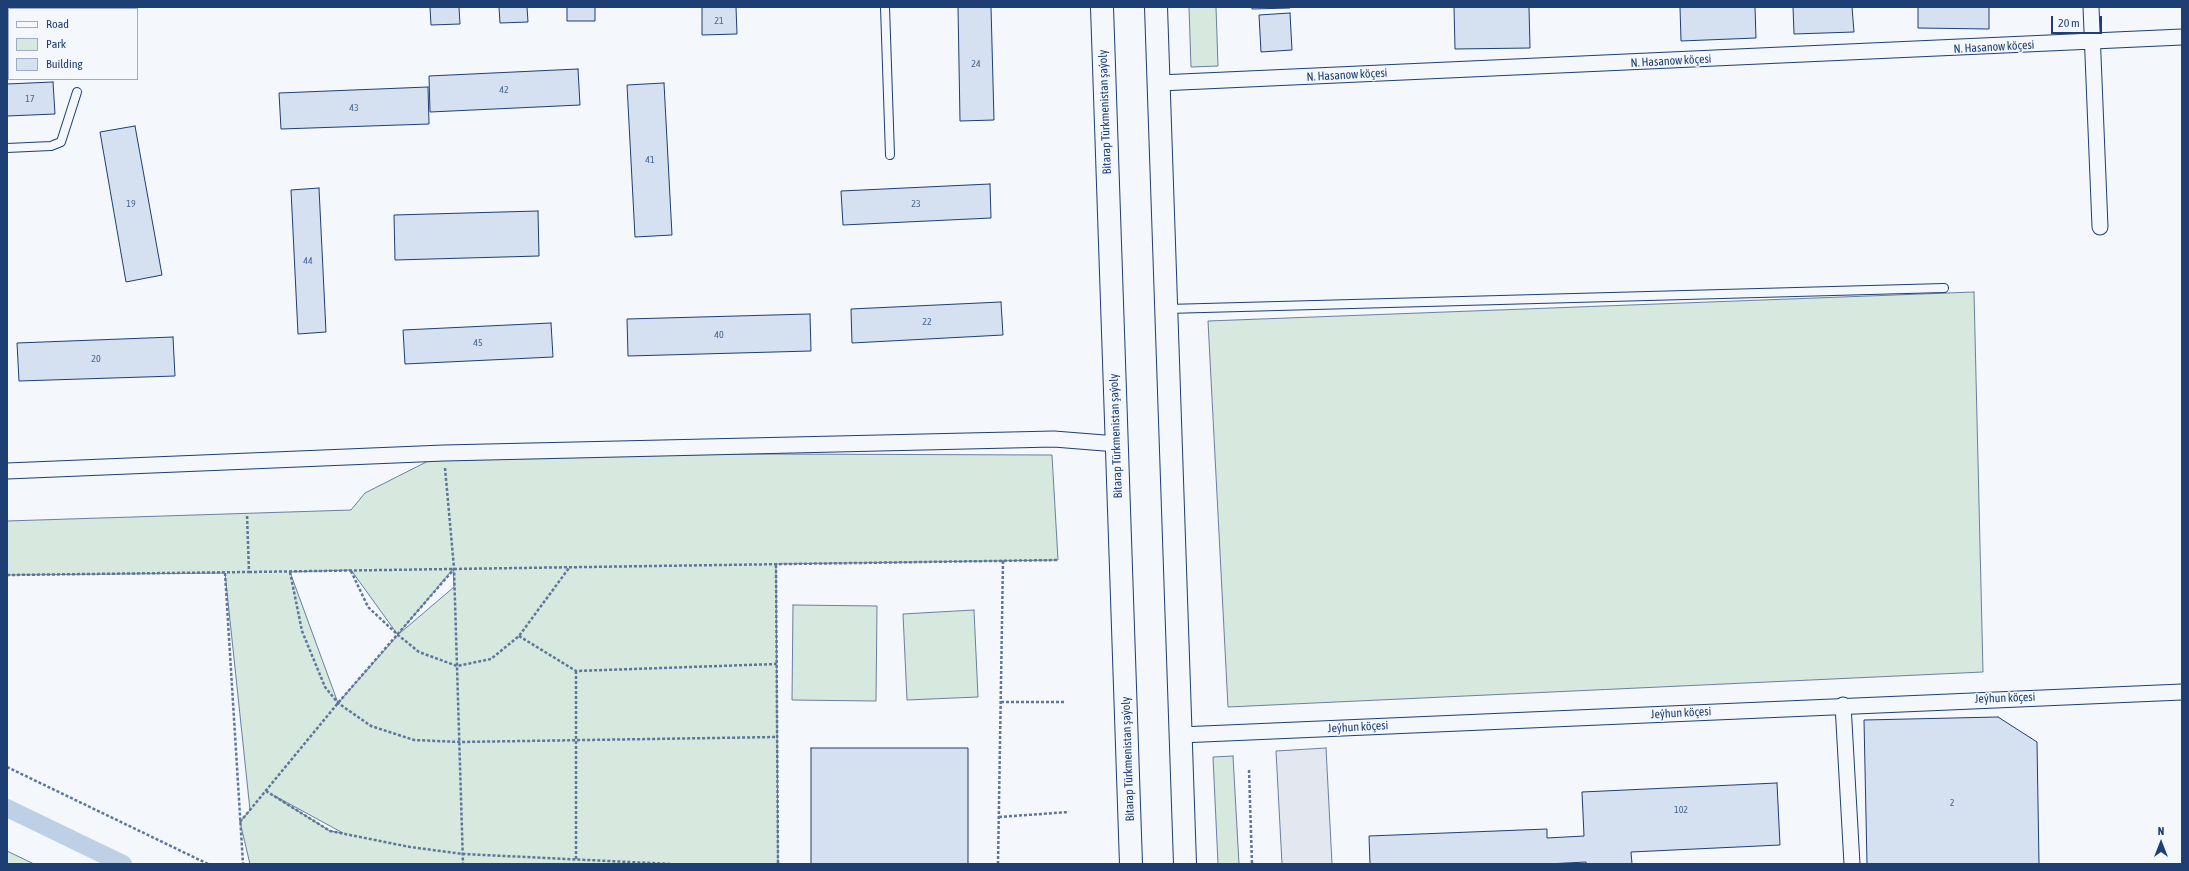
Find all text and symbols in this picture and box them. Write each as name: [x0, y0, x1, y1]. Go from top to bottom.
legend: [8, 8, 138, 80]
scale bar: [2053, 8, 2104, 34]
house number: 21: [714, 15, 724, 27]
text: 20 m: [2058, 16, 2080, 30]
text: Road: [46, 17, 69, 31]
text: Park: [46, 37, 66, 51]
street label: N. Hasanow köçesi: [1953, 38, 2035, 56]
street label: Bitarap Türkmenistan şaýoly: [1096, 49, 1114, 175]
street label: N. Hasanow köçesi: [1630, 52, 1712, 70]
text: Building: [46, 57, 83, 71]
house number: 24: [971, 58, 981, 70]
street label: N. Hasanow köçesi: [1306, 66, 1388, 84]
house number: 42: [499, 84, 509, 96]
house number: 17: [25, 93, 35, 105]
house number: 43: [349, 102, 359, 114]
house number: 41: [645, 154, 655, 166]
house number: 19: [126, 198, 136, 210]
house number: 23: [911, 198, 921, 210]
house number: 44: [303, 255, 313, 267]
house number: 22: [922, 316, 932, 328]
house number: 40: [714, 329, 724, 341]
house number: 45: [473, 337, 483, 349]
house number: 20: [91, 353, 101, 365]
street label: Bitarap Türkmenistan şaýoly: [1107, 373, 1125, 499]
street label: Jeýhun köçesi: [1974, 690, 2036, 706]
street label: Bitarap Türkmenistan şaýoly: [1119, 696, 1137, 822]
street label: Jeýhun köçesi: [1650, 704, 1712, 722]
street label: Jeýhun köçesi: [1327, 718, 1389, 736]
house number: 2: [1950, 797, 1954, 809]
house number: 102: [1674, 804, 1688, 816]
north arrow: [2141, 823, 2181, 863]
text: N: [2158, 825, 2164, 837]

